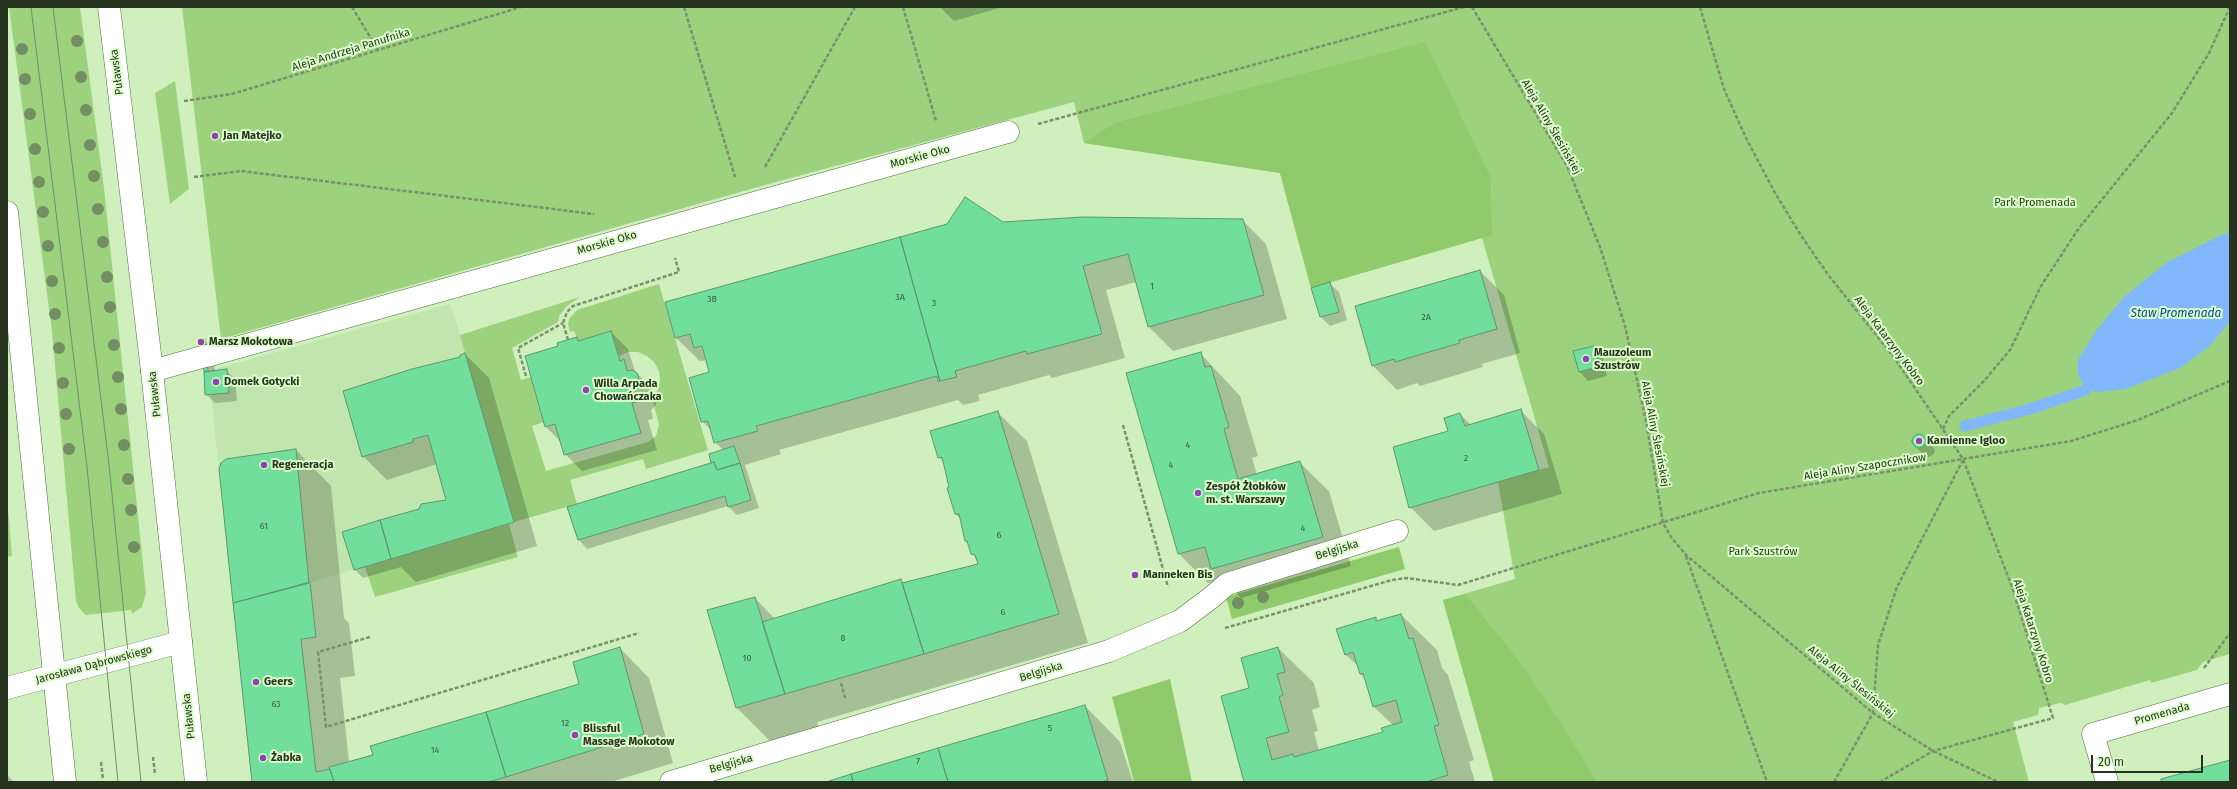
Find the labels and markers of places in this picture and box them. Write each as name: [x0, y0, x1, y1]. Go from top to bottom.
place label: Jan Matejko: [223, 129, 282, 143]
marker: Jan Matejko: [210, 131, 220, 141]
place label: Marsz Mokotowa: [209, 335, 293, 349]
marker: Marsz Mokotowa: [196, 337, 206, 347]
place label: Mauzoleum Szustrów: [1594, 346, 1651, 372]
marker: Mauzoleum Szustrów: [1581, 354, 1591, 364]
place label: Domek Gotycki: [224, 375, 299, 389]
marker: Domek Gotycki: [211, 377, 221, 387]
place label: Willa Arpada Chowańczaka: [594, 377, 662, 403]
marker: Willa Arpada Chowańczaka: [581, 385, 591, 395]
place label: Kamienne Igloo: [1927, 434, 2005, 448]
marker: Kamienne Igloo: [1914, 436, 1924, 446]
place label: Regeneracja: [272, 458, 333, 472]
marker: Regeneracja: [259, 460, 269, 470]
place label: Zespół Żłobków m. st. Warszawy: [1206, 480, 1286, 506]
marker: Zespół Żłobków m. st. Warszawy: [1193, 488, 1203, 498]
place label: Manneken Bis: [1143, 568, 1213, 582]
marker: Manneken Bis: [1130, 570, 1140, 580]
place label: Geers: [264, 675, 293, 689]
marker: Geers: [251, 677, 261, 687]
place label: Blissful Massage Mokotow: [583, 722, 675, 748]
marker: Blissful Massage Mokotow: [570, 730, 580, 740]
place label: Żabka: [271, 751, 301, 765]
marker: Żabka: [258, 753, 268, 763]

